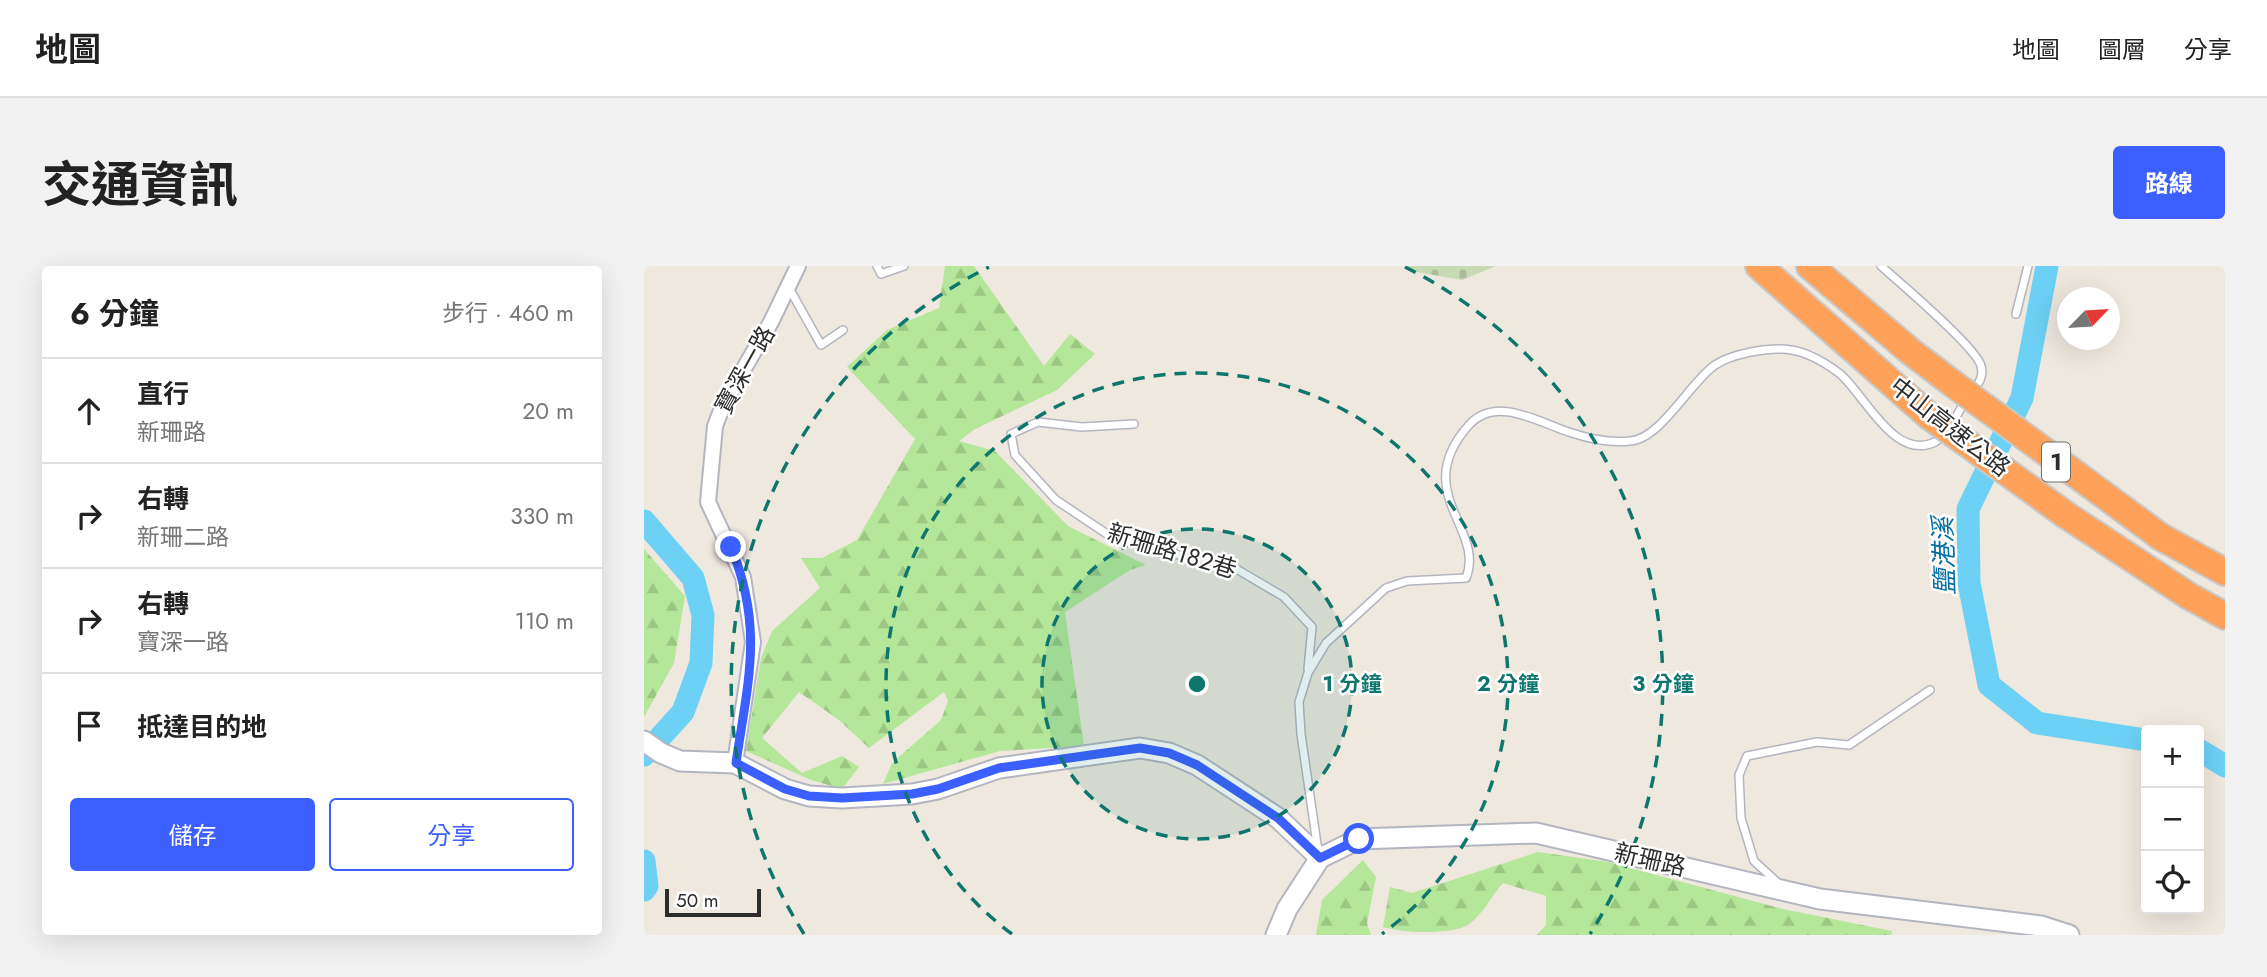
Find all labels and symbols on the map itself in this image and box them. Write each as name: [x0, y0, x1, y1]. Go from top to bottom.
north arrow: [2057, 287, 2120, 350]
street label: 寶深一路: [706, 319, 783, 420]
street label: 中山高速公路: [1883, 368, 2018, 485]
road number: 1: [2042, 442, 2070, 482]
water label: 鹽港溪: [1924, 512, 1964, 596]
street label: 新珊路182巷: [1103, 514, 1241, 587]
route end: [715, 531, 746, 562]
text: 1 分鐘: [1323, 669, 1382, 699]
text: 2 分鐘: [1477, 669, 1539, 699]
text: 3 分鐘: [1632, 669, 1694, 699]
centre of rings: [1185, 672, 1209, 696]
route start: [1343, 823, 1374, 854]
street label: 新珊路: [1611, 834, 1689, 885]
scale bar: [665, 886, 761, 918]

